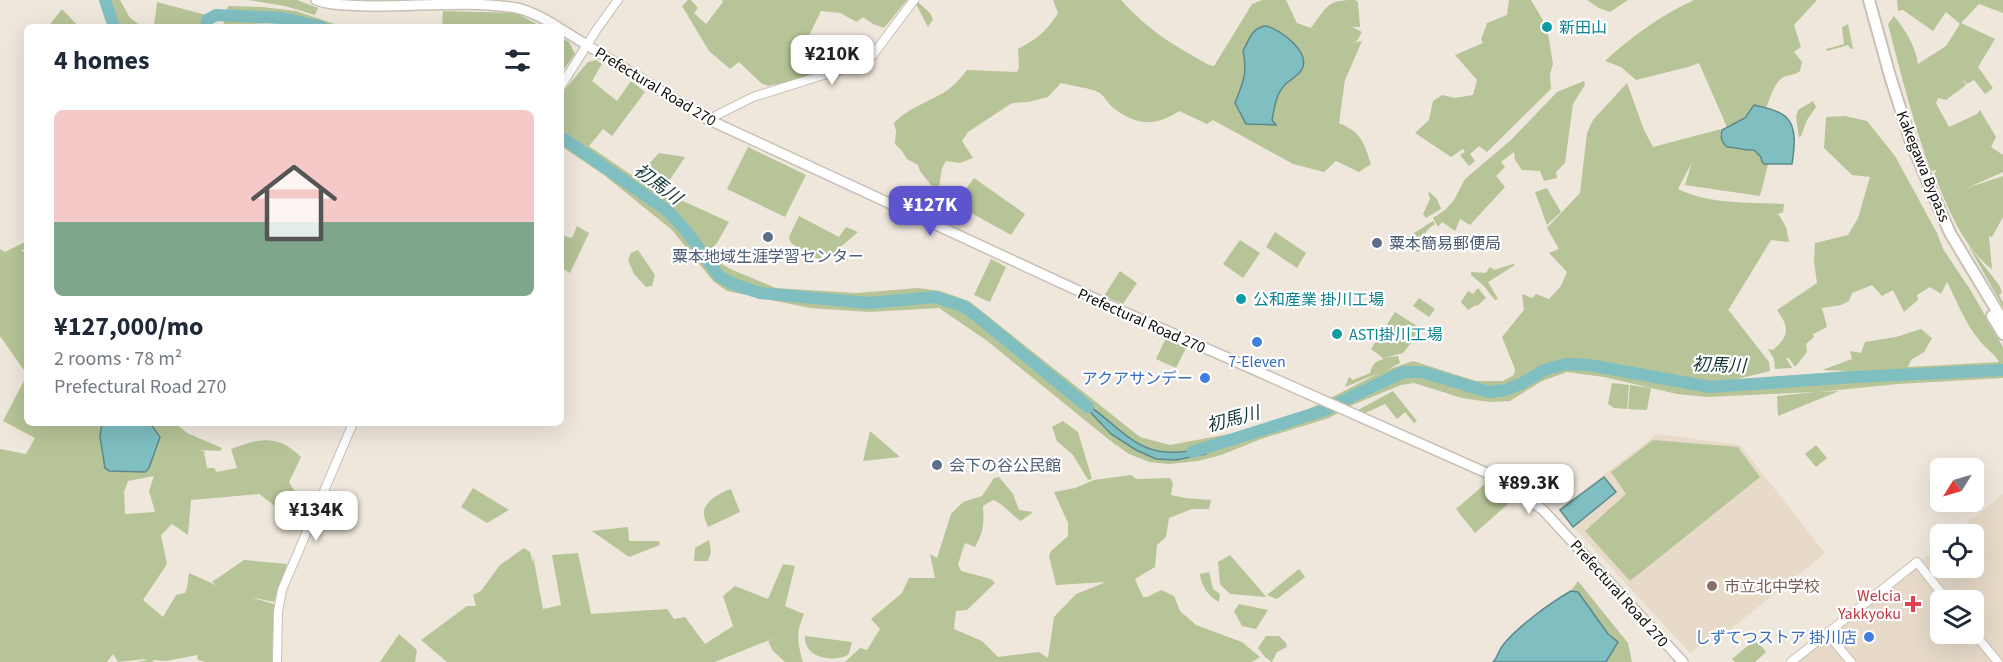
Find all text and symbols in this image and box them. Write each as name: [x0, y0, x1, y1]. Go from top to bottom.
place label: 新田山: [1559, 17, 1607, 39]
marker: 新田山: [1540, 20, 1554, 34]
pin: ¥210K: [790, 35, 874, 86]
text: ¥210K: [805, 40, 859, 68]
text: 4 homes: [54, 42, 149, 79]
street label: Prefectural Road 270: [591, 42, 720, 132]
icon: filters: [501, 44, 534, 77]
street label: Kakegawa Bypass: [1891, 108, 1955, 225]
icon: home: [240, 149, 348, 257]
water label: 初馬川: [629, 158, 688, 212]
pin: ¥127K: [888, 186, 972, 237]
text: ¥127K: [903, 191, 957, 219]
marker: 粟本地域生涯学習センター: [761, 230, 775, 244]
place label: 粟本簡易郵便局: [1389, 233, 1501, 255]
marker: 粟本簡易郵便局: [1370, 236, 1384, 250]
place label: 粟本地域生涯学習センター: [672, 246, 864, 268]
street label: Prefectural Road 270: [1074, 283, 1209, 359]
place label: 公和産業 掛川工場: [1253, 289, 1384, 311]
marker: 公和産業 掛川工場: [1234, 292, 1248, 306]
text: ¥127,000/mo: [54, 308, 203, 345]
place label: ASTI掛川工場: [1349, 324, 1443, 346]
marker: ASTI掛川工場: [1330, 327, 1344, 341]
marker: 7-Eleven: [1250, 335, 1264, 349]
text: 2 rooms · 78 m²: [54, 345, 182, 373]
place label: 7-Eleven: [1228, 351, 1286, 373]
water label: 初馬川: [1692, 352, 1748, 379]
place label: アクアサンデー: [1082, 368, 1193, 390]
marker: アクアサンデー: [1198, 371, 1212, 385]
text: Prefectural Road 270: [54, 373, 226, 401]
water label: 初馬川: [1204, 400, 1264, 439]
place label: 会下の谷公民館: [949, 455, 1061, 477]
marker: 会下の谷公民館: [930, 458, 944, 472]
north arrow: [1930, 458, 1984, 512]
map controls: [1930, 458, 1984, 644]
pin: ¥89.3K: [1480, 464, 1578, 515]
text: ¥89.3K: [1499, 469, 1559, 497]
pin: ¥134K: [274, 491, 358, 542]
text: ¥134K: [289, 496, 343, 524]
button: locate: [1930, 524, 1984, 578]
street label: Prefectural Road 270: [1565, 535, 1674, 652]
place label: 市立北中学校: [1724, 576, 1820, 598]
marker: 市立北中学校: [1705, 579, 1719, 593]
place label: Welcia Yakkyoku: [1837, 585, 1901, 625]
button: layers: [1930, 590, 1984, 644]
marker: Welcia Yakkyoku: [1906, 597, 1920, 611]
place label: しずてつストア 掛川店: [1694, 627, 1857, 649]
marker: しずてつストア 掛川店: [1862, 630, 1876, 644]

